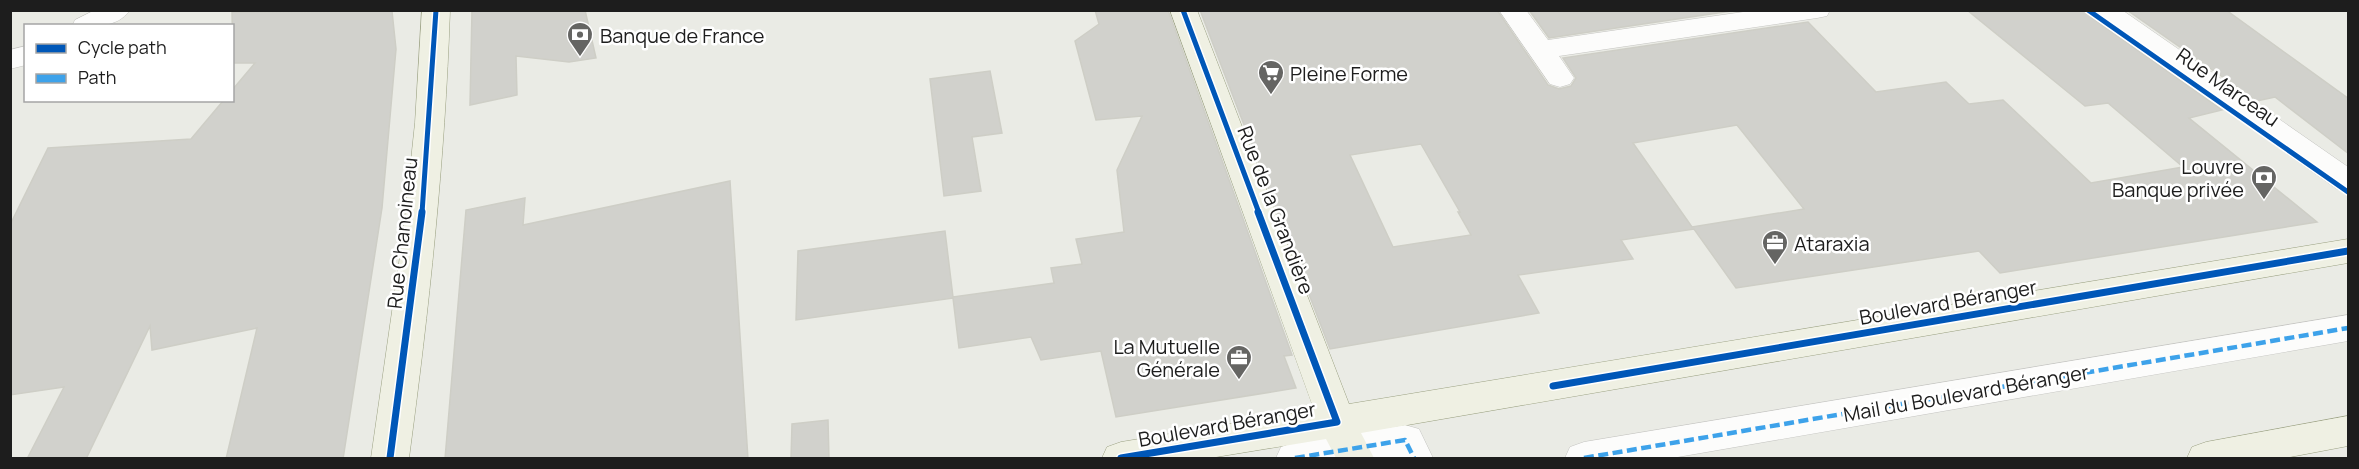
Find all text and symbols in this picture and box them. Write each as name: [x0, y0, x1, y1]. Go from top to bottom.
bank icon: Banque de France: [565, 20, 595, 58]
place label: Banque de France: [600, 22, 764, 49]
legend: [24, 24, 234, 102]
text: Cycle path: [78, 35, 167, 59]
street label: Rue Marceau: [2171, 41, 2285, 133]
supermarket icon: Pleine Forme: [1256, 58, 1286, 96]
place label: Pleine Forme: [1290, 60, 1408, 87]
text: Path: [78, 65, 116, 89]
street label: Rue de la Grandière: [1231, 122, 1321, 298]
place label: Louvre Banque privée: [2112, 153, 2244, 203]
street label: Rue Chanoineau: [381, 156, 423, 310]
bank icon: Louvre Banque privée: [2249, 163, 2279, 201]
office icon: Ataraxia: [1760, 228, 1790, 266]
place label: Ataraxia: [1794, 230, 1870, 257]
street label: Boulevard Béranger: [1857, 273, 2039, 331]
place label: La Mutuelle Générale: [1113, 333, 1220, 383]
office icon: La Mutuelle Générale: [1224, 343, 1254, 381]
street label: Mail du Boulevard Béranger: [1841, 358, 2091, 428]
street label: Boulevard Béranger: [1136, 395, 1318, 453]

